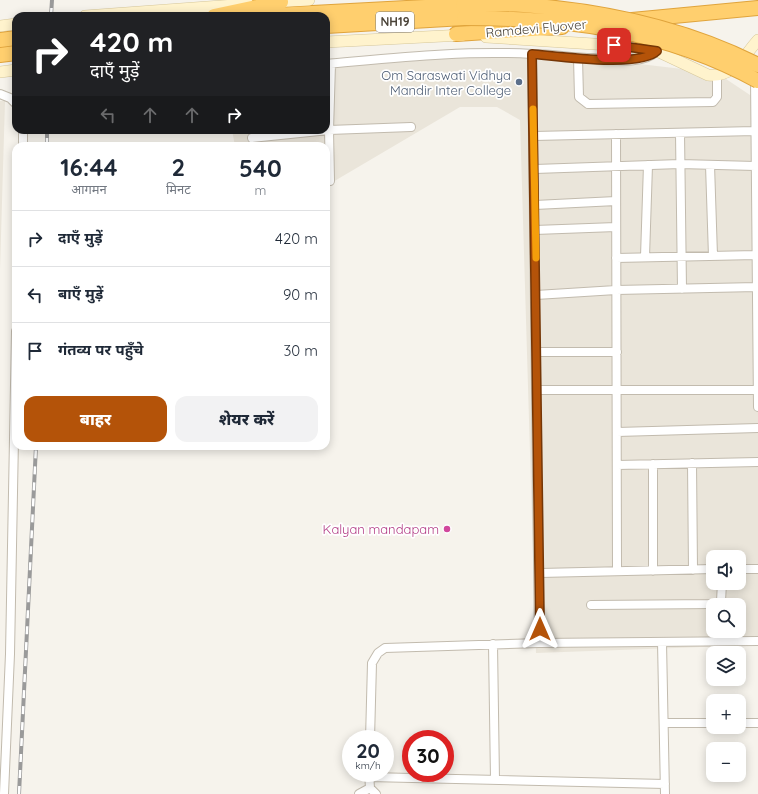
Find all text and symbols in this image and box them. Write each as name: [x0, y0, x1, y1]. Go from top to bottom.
road number: NH19: [376, 12, 414, 32]
street label: Ramdevi Flyover: [485, 16, 587, 40]
text: 420 m: [90, 24, 173, 59]
icon: right: [24, 28, 76, 80]
pin: [597, 28, 631, 62]
icon: arrive: [603, 34, 625, 56]
text: दाएँ मुड़ें: [90, 59, 139, 82]
place label: Om Saraswati Vidhya Mandir Inter College: [381, 67, 511, 98]
marker: Om Saraswati Vidhya Mandir Inter College: [514, 77, 524, 87]
icon: left: [97, 104, 119, 126]
icon: ahead: [139, 104, 161, 126]
icon: ahead: [181, 104, 203, 126]
icon: right: [223, 104, 245, 126]
text: 16:44: [60, 152, 118, 182]
text: 2: [172, 152, 185, 182]
text: 540: [239, 153, 282, 183]
text: आगमन: [71, 181, 107, 197]
text: मिनट: [166, 181, 191, 197]
text: m: [254, 182, 266, 198]
icon: right: [24, 228, 46, 250]
text: दाएँ मुड़ें: [58, 228, 102, 247]
text: 420 m: [275, 229, 318, 248]
icon: left: [24, 284, 46, 306]
text: बाएँ मुड़ें: [58, 284, 103, 303]
text: 90 m: [283, 285, 318, 304]
icon: arrive: [24, 340, 46, 362]
text: गंतव्य पर पहुँचे: [58, 340, 144, 359]
text: 30 m: [283, 341, 318, 360]
button: बाहर: [24, 396, 167, 442]
button: शेयर करें: [175, 396, 318, 442]
place label: Kalyan mandapam: [323, 521, 439, 537]
marker: Kalyan mandapam: [442, 524, 452, 534]
map controls: [706, 550, 746, 782]
button: sound: [706, 550, 746, 590]
button: search: [706, 598, 746, 638]
position arrow: [519, 608, 561, 650]
button: layers: [706, 646, 746, 686]
button: +: [706, 694, 746, 734]
speed limit sign: 30: [402, 730, 454, 782]
text: 20: [356, 738, 380, 763]
button: −: [706, 742, 746, 782]
text: km/h: [355, 759, 381, 772]

